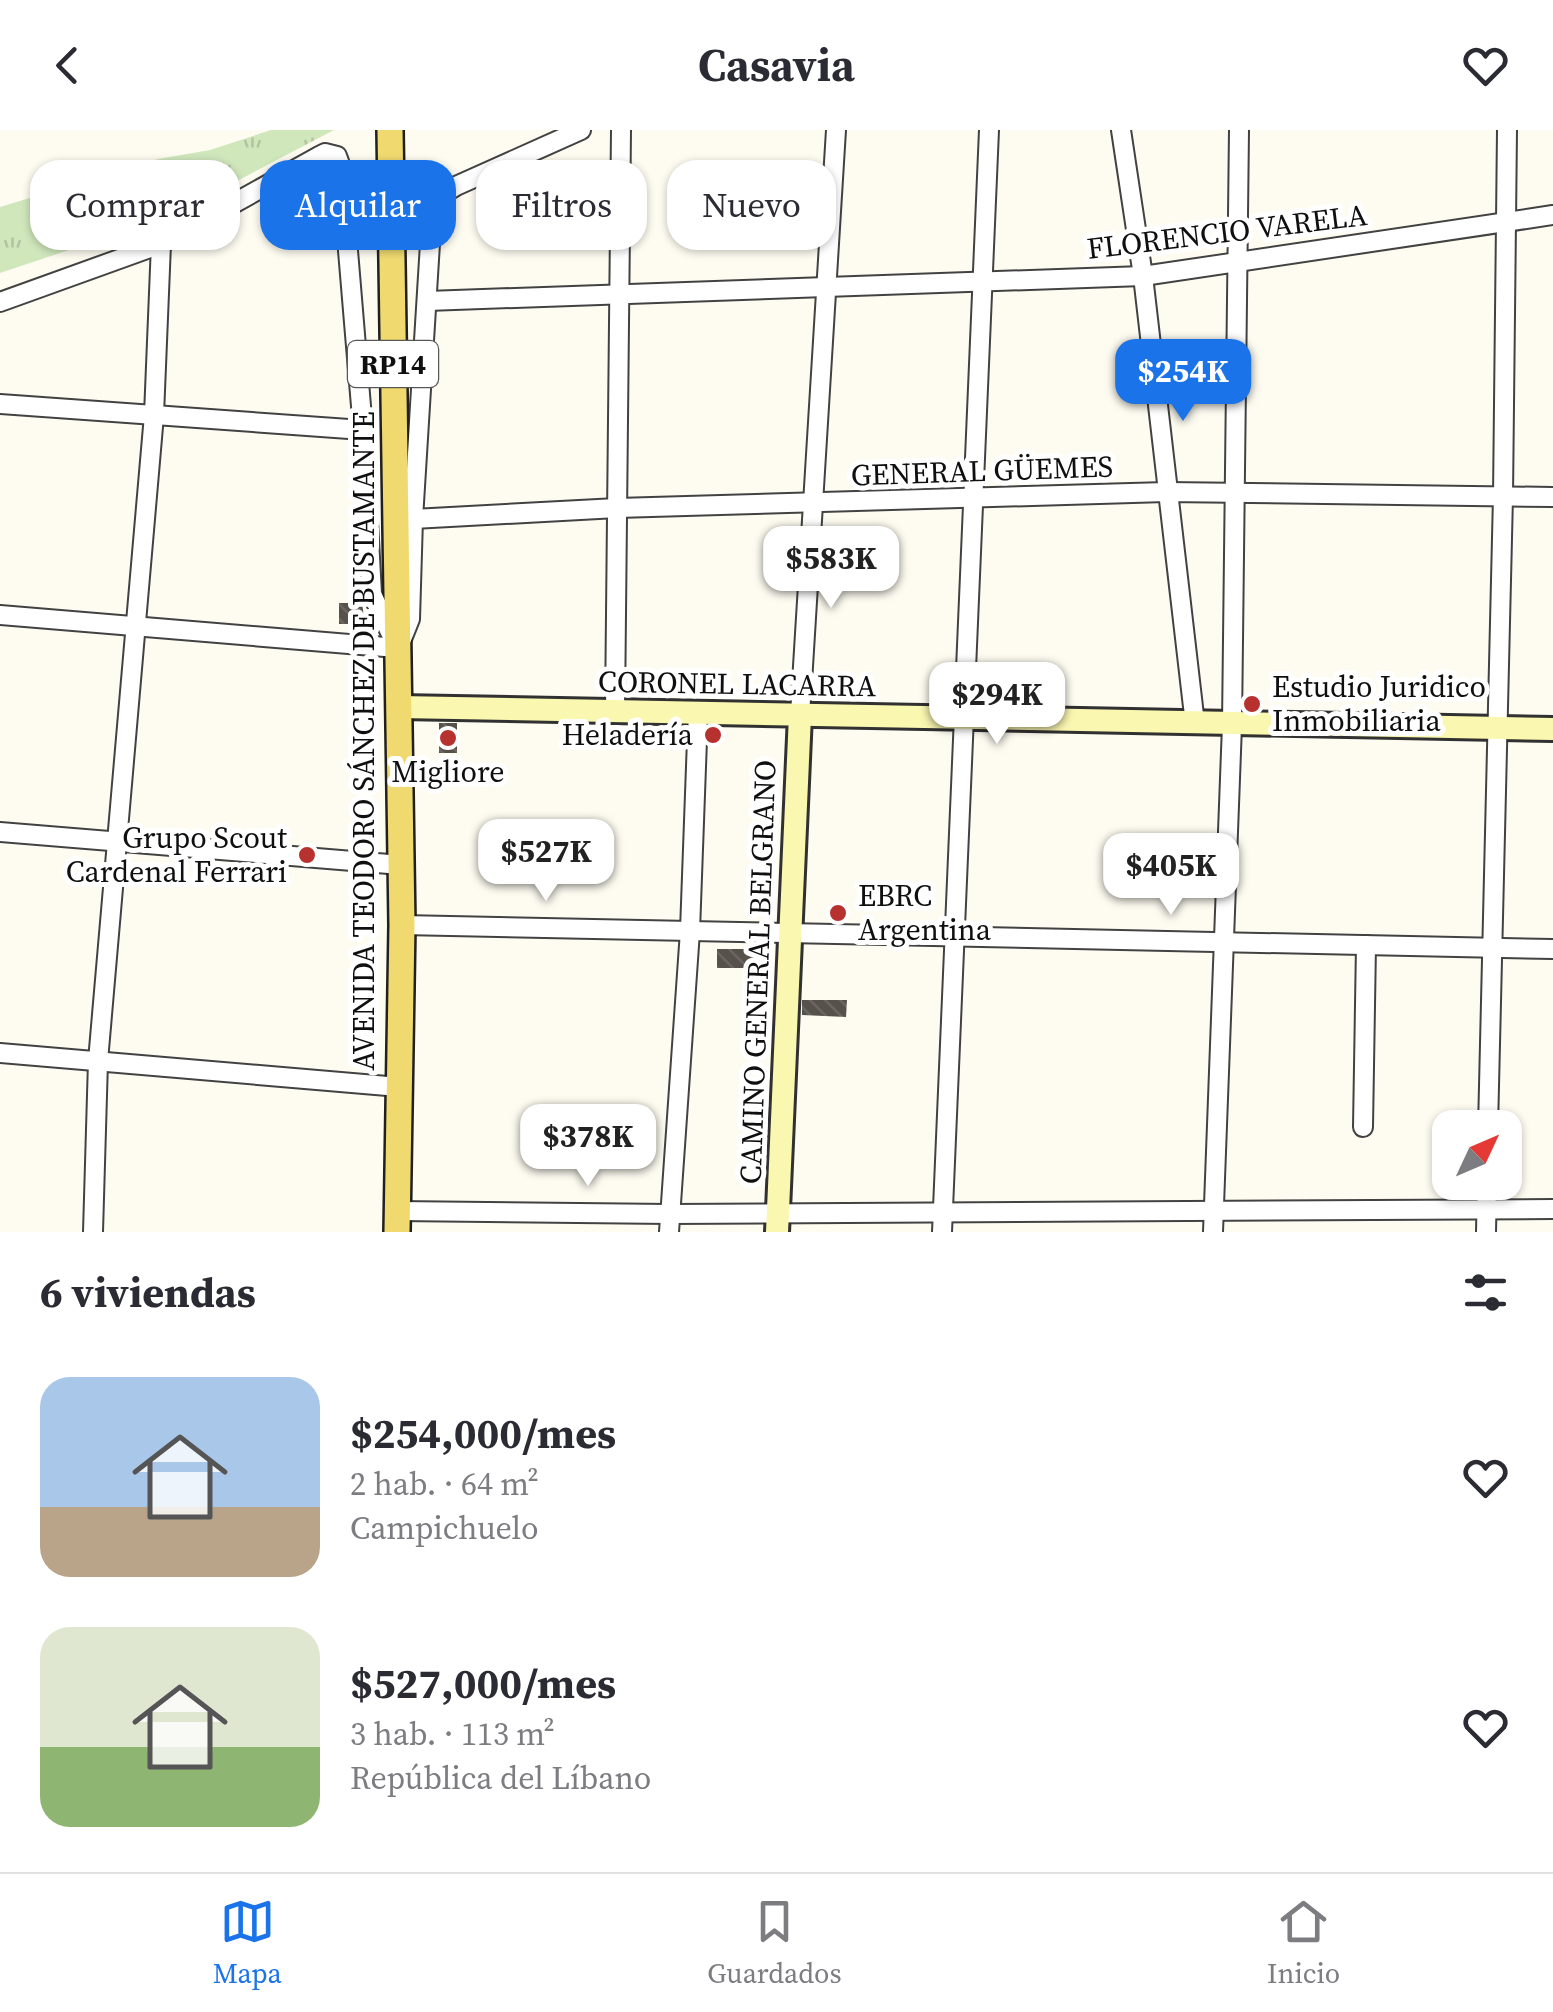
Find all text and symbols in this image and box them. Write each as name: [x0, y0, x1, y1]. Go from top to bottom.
text: Casavia: [698, 34, 855, 96]
icon: back: [40, 38, 95, 93]
icon: heart: [1458, 38, 1513, 93]
chip: Comprar: [30, 160, 240, 250]
chip: Alquilar: [260, 160, 456, 250]
chip: Filtros: [476, 160, 647, 250]
chip: Nuevo: [667, 160, 836, 250]
street label: FLORENCIO VARELA: [1084, 194, 1370, 269]
pin: $254K: [1113, 339, 1253, 424]
road number: RP14: [348, 341, 438, 387]
text: $254K: [1137, 349, 1229, 393]
street label: AVENIDA TEODORO SÁNCHEZ DE BUSTAMANTE: [343, 411, 384, 1071]
street label: GENERAL GÜEMES: [850, 445, 1114, 496]
pin: $583K: [761, 526, 901, 611]
text: $583K: [785, 536, 877, 580]
street label: CORONEL LACARRA: [598, 661, 876, 706]
pin: $294K: [927, 662, 1067, 747]
place label: Estudio Juridico Inmobiliaria: [1272, 666, 1486, 741]
text: $294K: [951, 672, 1043, 716]
marker: Estudio Juridico Inmobiliaria: [1241, 693, 1263, 715]
place label: Heladería: [562, 714, 694, 755]
marker: Heladería: [702, 724, 724, 746]
marker: Migliore: [437, 727, 459, 749]
place label: Migliore: [391, 751, 505, 792]
street label: CAMINO GENERAL BELGRANO: [730, 759, 785, 1185]
place label: Grupo Scout Cardenal Ferrari: [66, 817, 287, 892]
pin: $527K: [476, 819, 616, 904]
text: $527K: [500, 829, 592, 873]
pin: $405K: [1101, 833, 1241, 918]
text: $405K: [1125, 843, 1217, 887]
marker: Grupo Scout Cardenal Ferrari: [296, 844, 318, 866]
place label: EBRC Argentina: [858, 875, 992, 950]
marker: EBRC Argentina: [827, 902, 849, 924]
pin: $378K: [518, 1104, 658, 1189]
north arrow: [1432, 1110, 1522, 1200]
map controls: [1432, 1110, 1522, 1200]
text: $378K: [542, 1114, 634, 1158]
text: 6 viviendas: [40, 1263, 256, 1321]
icon: filters: [1458, 1265, 1513, 1320]
text: $254,000/mes: [350, 1404, 616, 1462]
icon: home: [120, 1417, 240, 1537]
icon: heart: [1458, 1450, 1513, 1505]
text: 2 hab. · 64 m²: [350, 1462, 539, 1506]
text: Campichuelo: [350, 1506, 539, 1550]
text: $527,000/mes: [350, 1654, 616, 1712]
icon: home: [120, 1667, 240, 1787]
icon: heart: [1458, 1700, 1513, 1755]
text: 3 hab. · 113 m²: [350, 1712, 555, 1756]
text: República del Líbano: [350, 1756, 651, 1800]
tab: Mapa: [213, 1894, 282, 1992]
tab: Guardados: [707, 1894, 842, 1992]
tab: Inicio: [1267, 1894, 1340, 1992]

